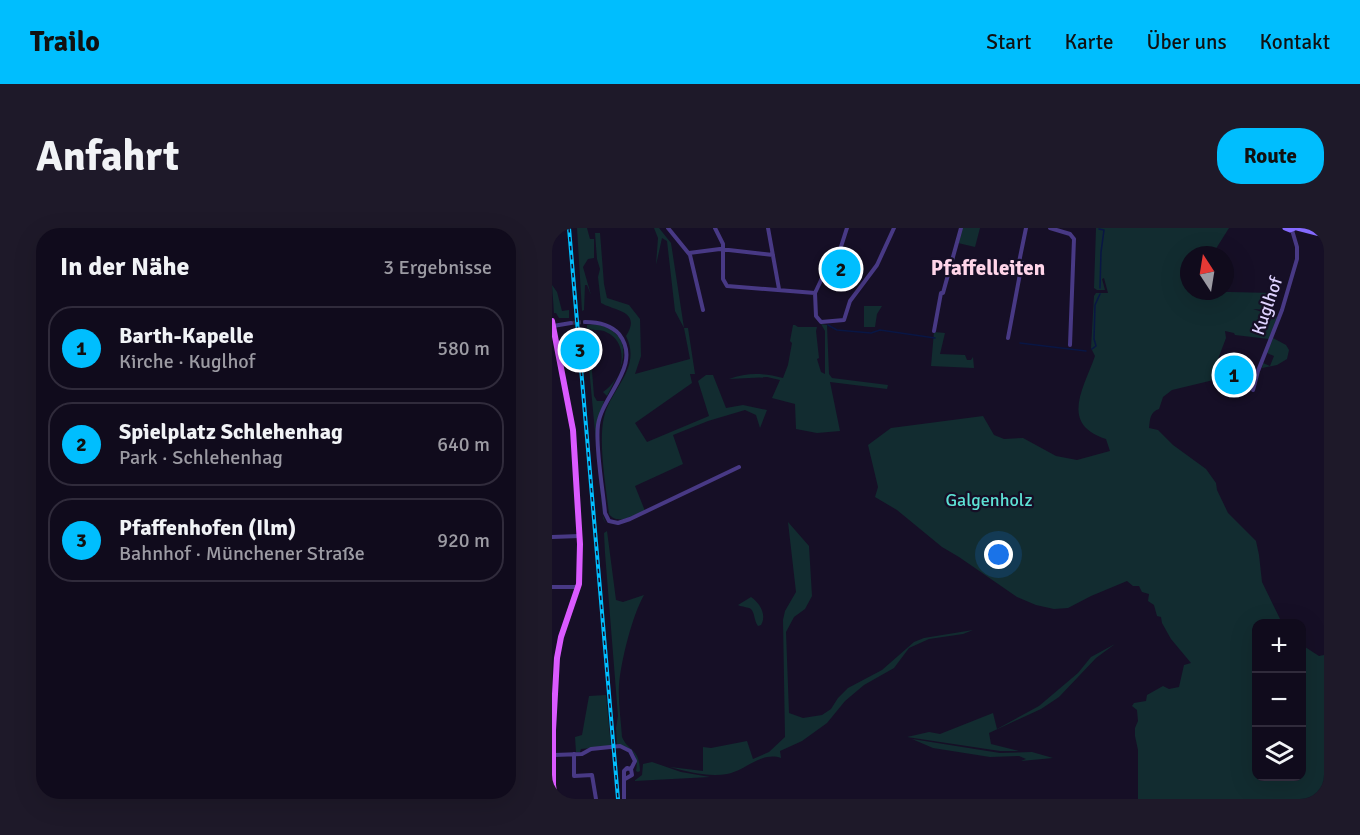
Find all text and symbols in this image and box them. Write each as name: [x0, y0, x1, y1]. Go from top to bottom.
text: Trailo: [30, 25, 100, 59]
text: Start: [986, 29, 1031, 55]
text: Karte: [1064, 29, 1113, 55]
text: Über uns: [1146, 29, 1227, 55]
text: Kontakt: [1260, 29, 1330, 55]
button: Route: [1217, 128, 1324, 184]
text: Anfahrt: [36, 131, 179, 182]
pin: 2: [822, 246, 860, 291]
north arrow: [1180, 246, 1234, 300]
text: In der Nähe: [60, 251, 190, 283]
text: 3 Ergebnisse: [383, 255, 492, 280]
district label: Pfaffelleiten: [931, 255, 1045, 281]
street label: Kuglhof: [1247, 273, 1287, 338]
text: Barth-Kapelle: [119, 322, 254, 349]
pin: 3: [561, 328, 600, 372]
text: 1: [76, 336, 87, 361]
text: 580 m: [437, 336, 490, 361]
text: Kirche · Kuglhof: [119, 349, 255, 374]
pin: 1: [1214, 352, 1254, 398]
text: Spielplatz Schlehenhag: [119, 418, 343, 445]
text: 2: [76, 432, 87, 457]
text: 640 m: [437, 432, 490, 457]
text: Park · Schlehenhag: [119, 445, 283, 470]
park label: Galgenholz: [945, 489, 1033, 511]
text: Pfaffenhofen (Ilm): [119, 514, 296, 541]
text: 3: [76, 528, 87, 553]
text: 920 m: [437, 528, 490, 553]
your location: [984, 540, 1013, 569]
text: Bahnhof · Münchener Straße: [119, 541, 365, 566]
map controls: [1252, 619, 1306, 781]
button: +: [1252, 619, 1306, 673]
button: −: [1252, 673, 1306, 727]
button: layers: [1252, 727, 1306, 781]

